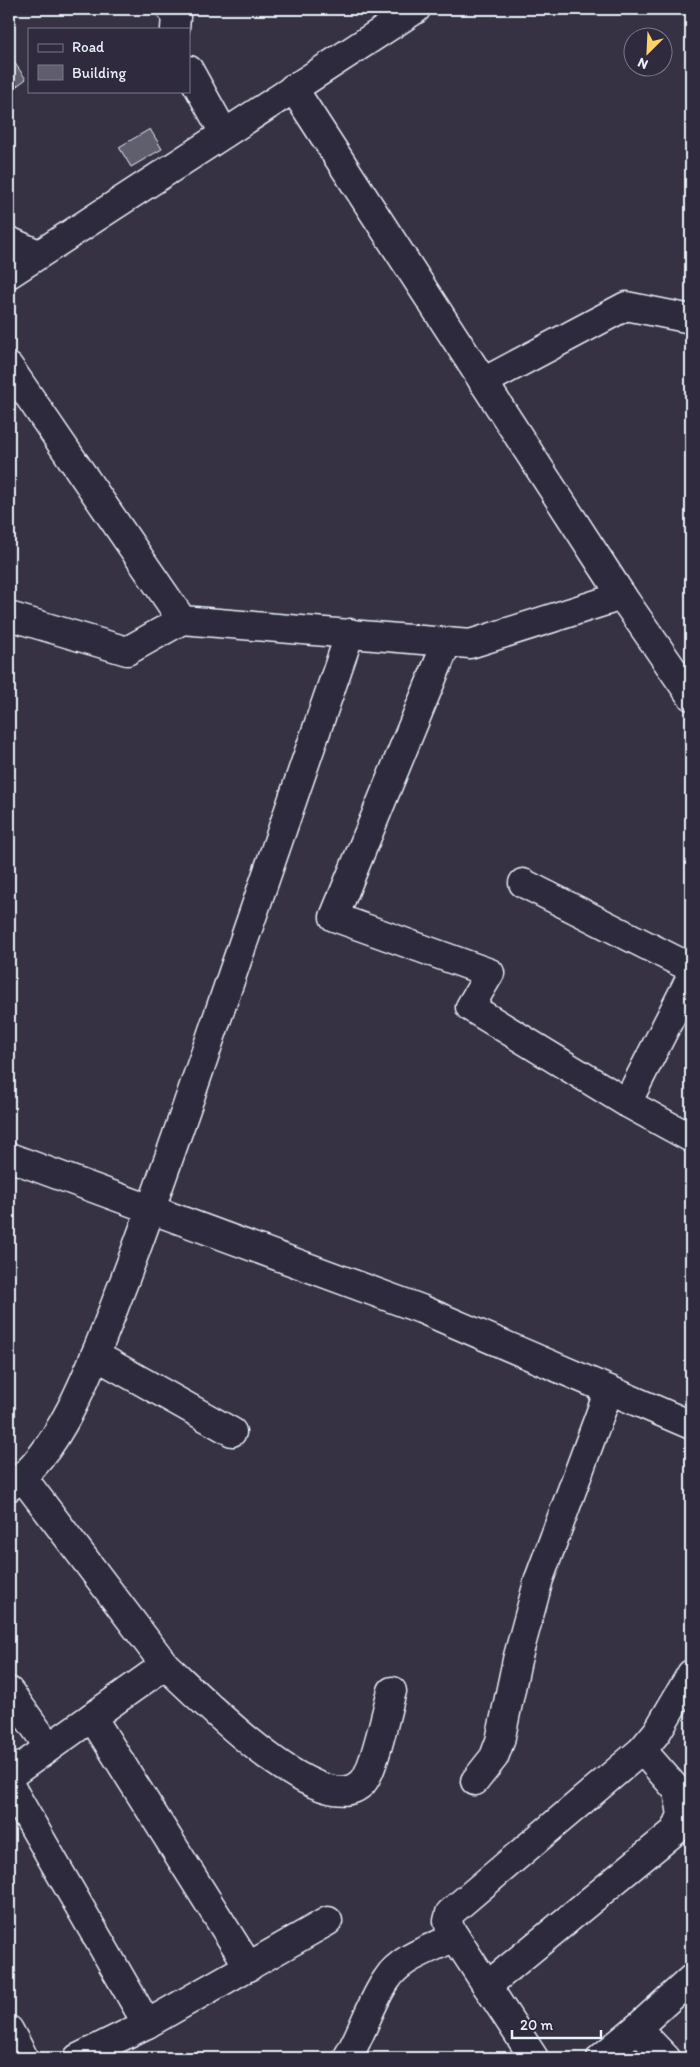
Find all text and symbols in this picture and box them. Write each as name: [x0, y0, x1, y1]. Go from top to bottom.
legend: [28, 28, 190, 92]
north arrow: [622, 28, 672, 78]
text: Road: [72, 38, 105, 56]
text: N: [635, 54, 651, 73]
text: Building: [72, 64, 126, 82]
scale bar: [512, 2007, 601, 2039]
text: 20 m: [520, 2016, 554, 2034]

